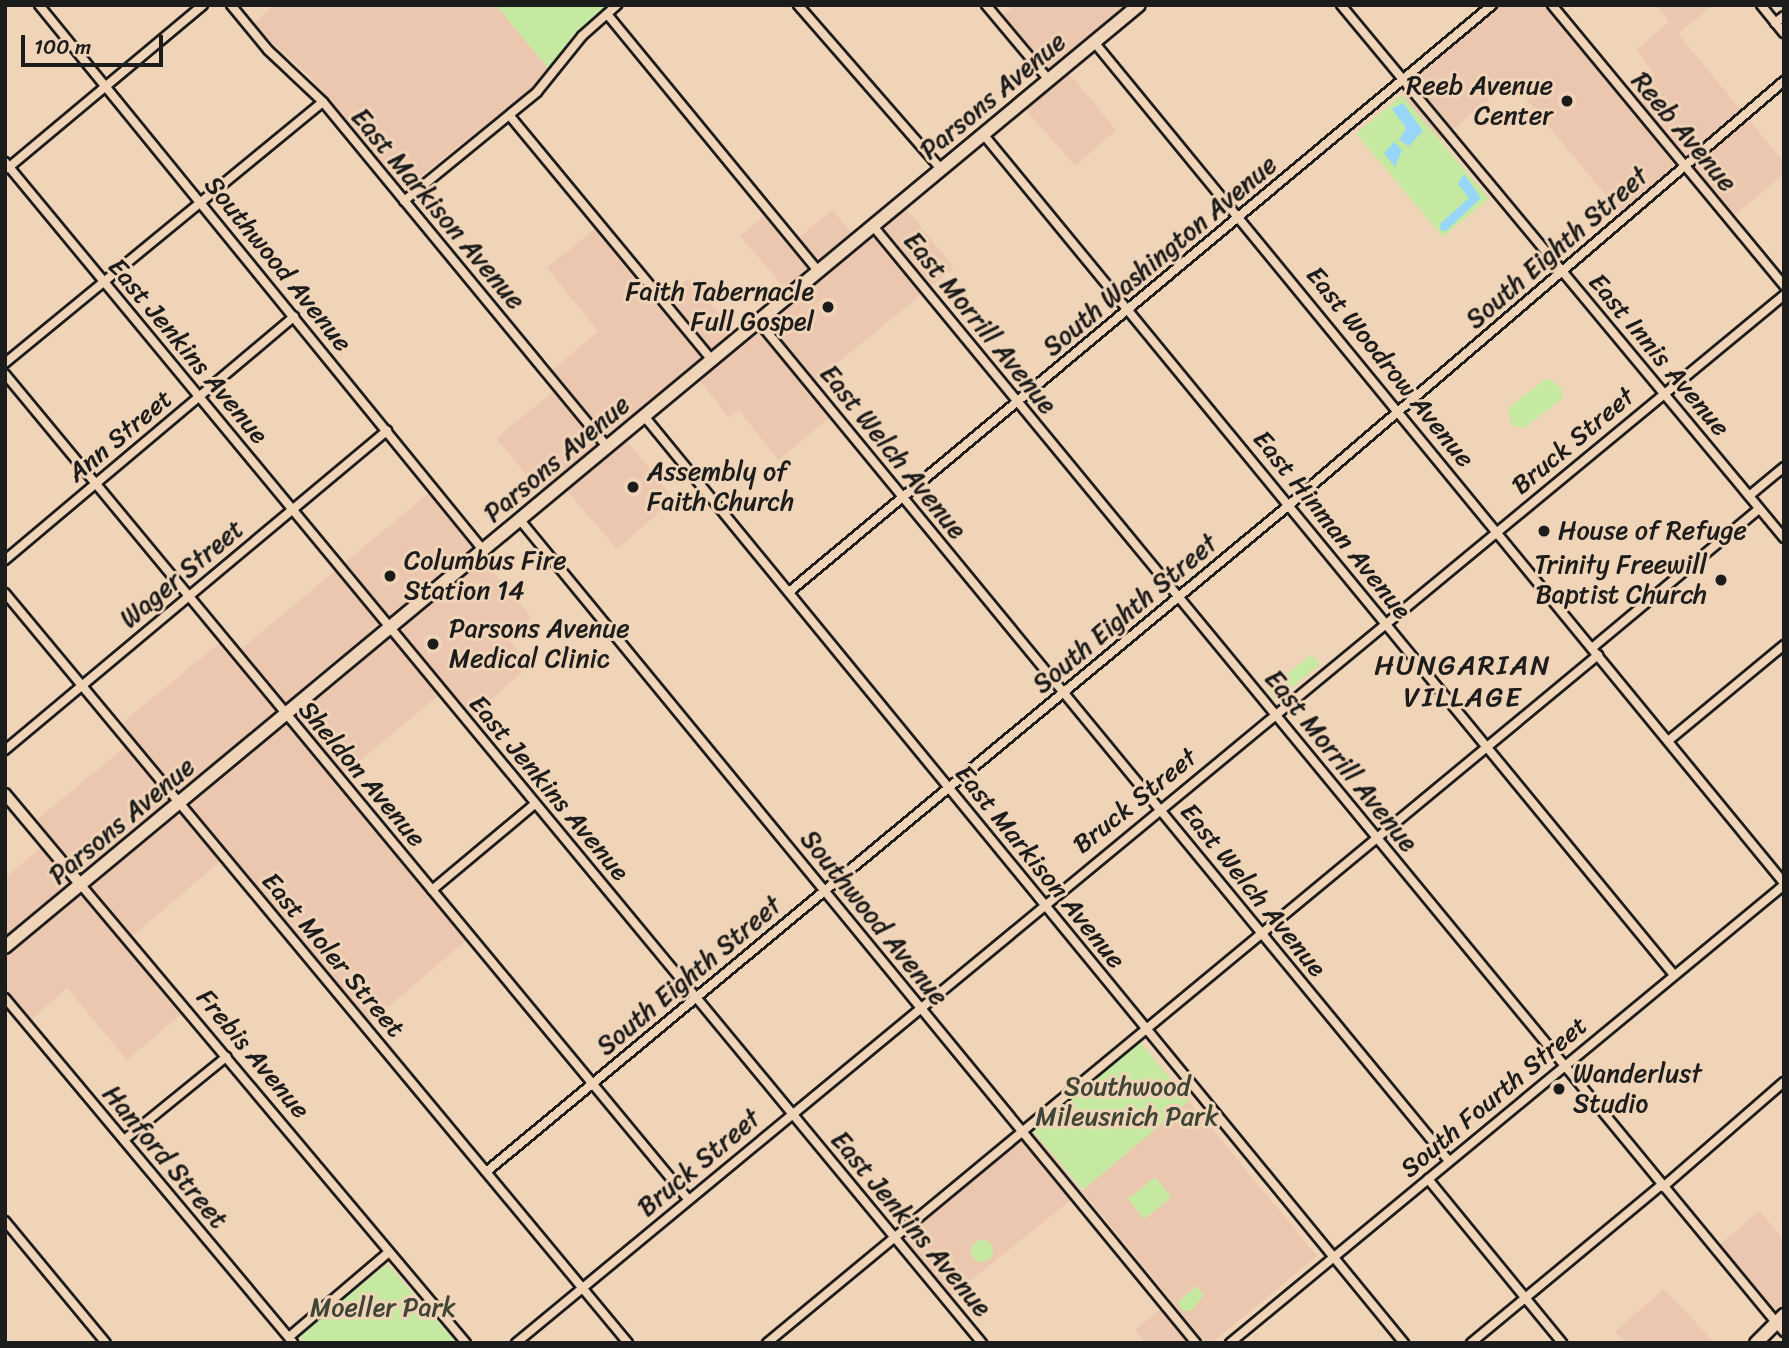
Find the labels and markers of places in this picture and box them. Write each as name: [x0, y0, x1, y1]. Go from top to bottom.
place label: Reeb Avenue Center: [1406, 70, 1553, 132]
marker: Reeb Avenue Center: [1559, 93, 1575, 109]
place label: Faith Tabernacle Full Gospel: [623, 276, 814, 338]
marker: Faith Tabernacle Full Gospel: [820, 299, 836, 315]
place label: Assembly of Faith Church: [647, 456, 794, 518]
marker: Assembly of Faith Church: [625, 479, 641, 495]
place label: House of Refuge: [1558, 515, 1747, 547]
marker: House of Refuge: [1536, 523, 1552, 539]
place label: Columbus Fire Station 14: [404, 545, 567, 606]
place label: Trinity Freewill Baptist Church: [1534, 549, 1707, 610]
marker: Columbus Fire Station 14: [382, 568, 398, 584]
marker: Trinity Freewill Baptist Church: [1713, 572, 1729, 588]
place label: Parsons Avenue Medical Clinic: [449, 613, 629, 674]
marker: Parsons Avenue Medical Clinic: [423, 634, 443, 654]
place label: Wanderlust Studio: [1573, 1058, 1702, 1120]
marker: Wanderlust Studio: [1551, 1081, 1567, 1097]

